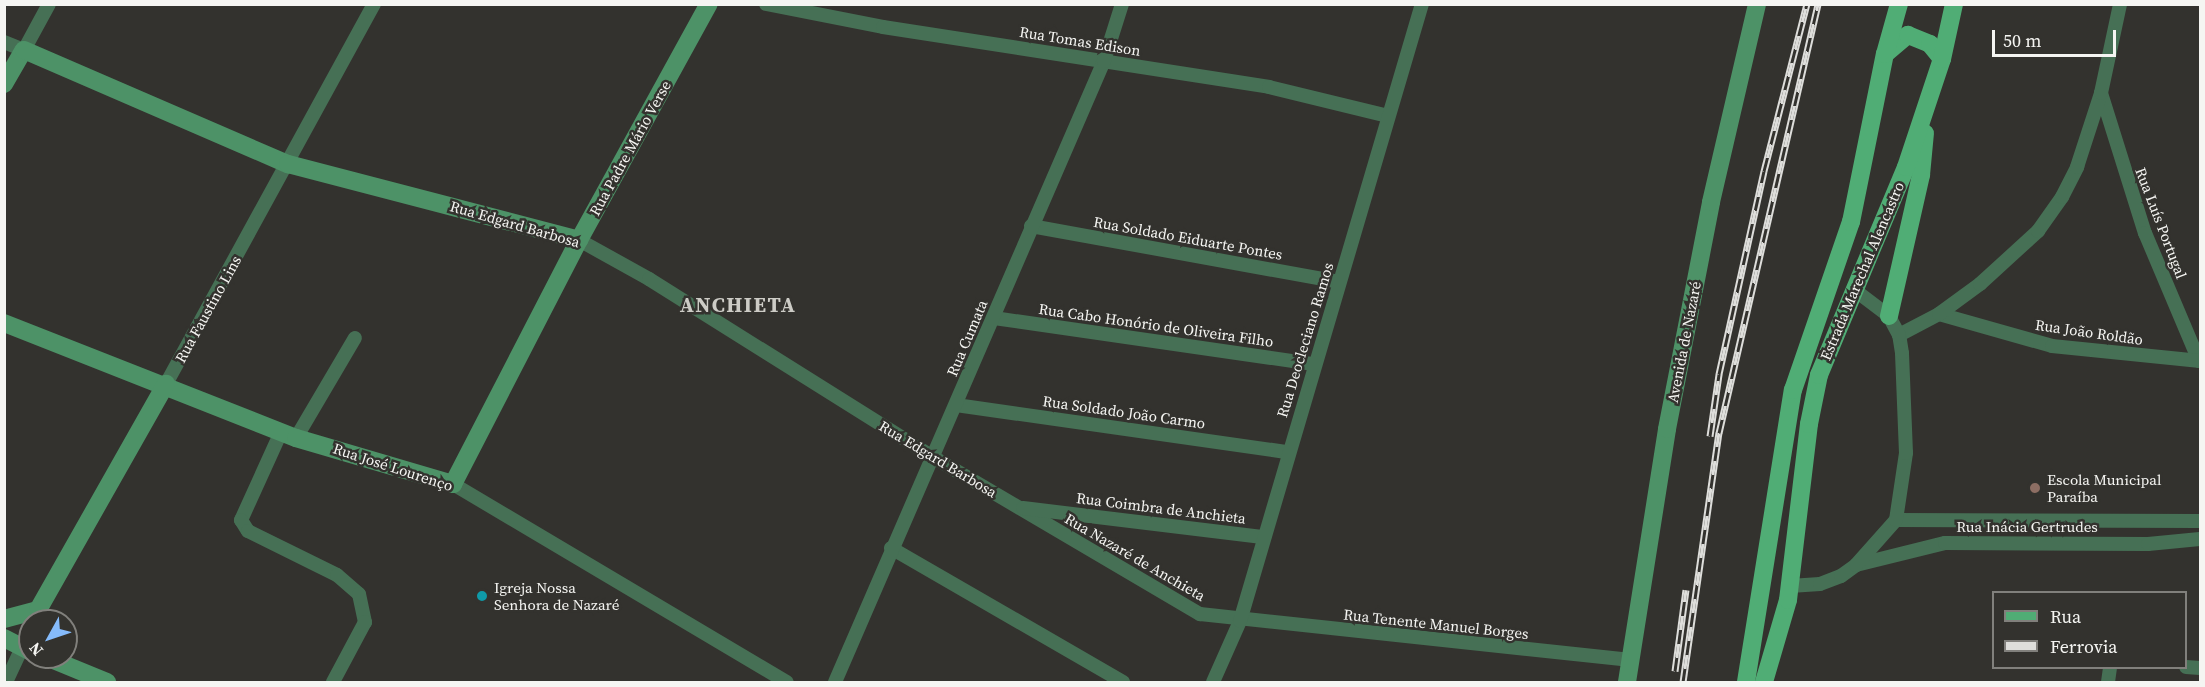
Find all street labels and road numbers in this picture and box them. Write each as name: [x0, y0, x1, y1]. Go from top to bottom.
street label: Rua Tomas Edison: [1018, 23, 1142, 59]
street label: Rua Padre Mário Verse: [585, 77, 675, 219]
street label: Rua Luís Portugal: [2132, 165, 2190, 281]
street label: Estrada Marechal Alencastro: [1816, 179, 1908, 363]
street label: Rua Edgard Barbosa: [448, 197, 582, 251]
street label: Rua Soldado Eiduarte Pontes: [1092, 213, 1284, 263]
street label: Rua Faustino Lins: [171, 252, 245, 366]
street label: Rua Deocleciano Ramos: [1273, 260, 1337, 420]
street label: Avenida de Nazaré: [1663, 280, 1705, 404]
street label: Rua Cumata: [943, 297, 991, 379]
street label: Rua Cabo Honório de Oliveira Filho: [1037, 300, 1275, 350]
street label: Rua João Roldão: [2034, 316, 2144, 348]
street label: Rua Soldado João Carmo: [1042, 392, 1206, 432]
street label: Rua Edgard Barbosa: [876, 417, 1000, 501]
street label: Rua José Lourenço: [331, 439, 455, 495]
street label: Rua Coimbra de Anchieta: [1075, 489, 1247, 527]
street label: Rua Nazaré de Anchieta: [1062, 509, 1208, 605]
street label: Rua Inácia Gertrudes: [1956, 518, 2098, 536]
street label: Rua Tenente Manuel Borges: [1342, 605, 1530, 643]

